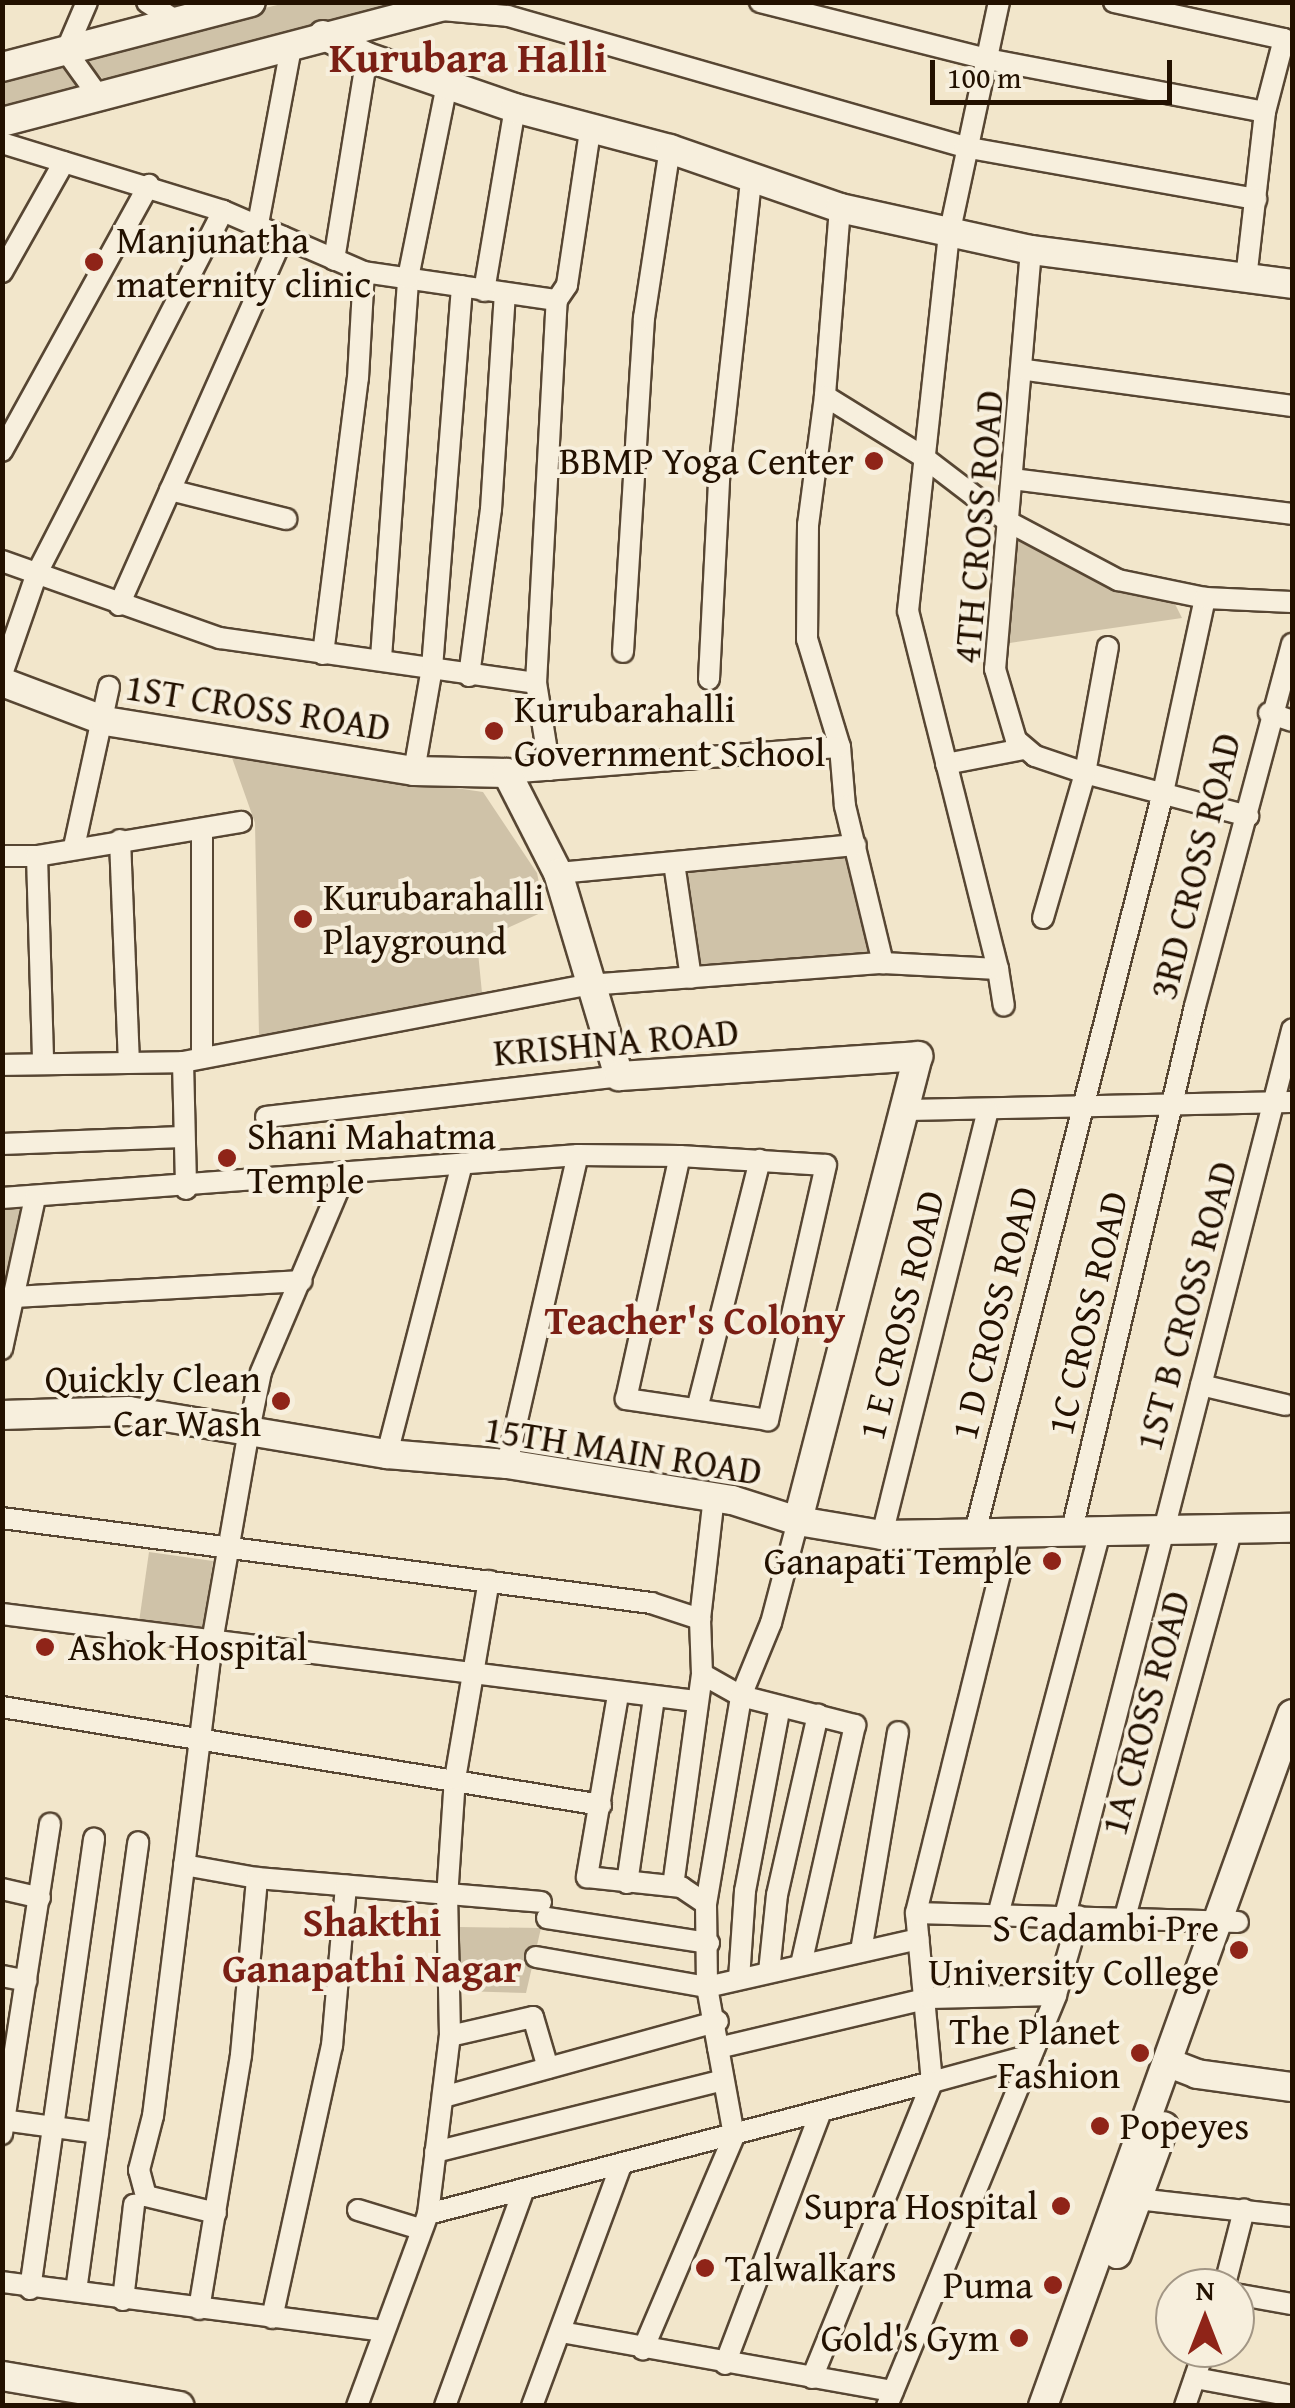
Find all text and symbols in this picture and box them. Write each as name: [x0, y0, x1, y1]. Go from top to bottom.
district label: Kurubara Halli: [329, 32, 607, 82]
scale bar: [935, 40, 1178, 102]
text: 100 m: [947, 55, 1021, 99]
place label: Manjunatha maternity clinic: [116, 217, 371, 306]
marker: Manjunatha maternity clinic: [81, 249, 107, 275]
street label: 4TH CROSS ROAD: [943, 388, 1013, 666]
place label: BBMP Yoga Center: [559, 438, 854, 484]
marker: BBMP Yoga Center: [863, 450, 885, 472]
street label: 1ST CROSS ROAD: [122, 664, 394, 750]
place label: Kurubarahalli Government School: [514, 686, 825, 776]
marker: Kurubarahalli Government School: [483, 720, 505, 742]
street label: 3RD CROSS ROAD: [1140, 728, 1250, 1004]
place label: Kurubarahalli Playground: [323, 874, 544, 964]
marker: Kurubarahalli Playground: [292, 908, 314, 930]
street label: KRISHNA ROAD: [491, 1009, 741, 1075]
place label: Shani Mahatma Temple: [247, 1113, 496, 1202]
marker: Shani Mahatma Temple: [216, 1147, 238, 1169]
street label: 1ST B CROSS ROAD: [1125, 1156, 1247, 1456]
street label: 1 D CROSS ROAD: [941, 1182, 1047, 1444]
street label: 1 E CROSS ROAD: [848, 1186, 954, 1444]
street label: 1C CROSS ROAD: [1037, 1187, 1137, 1439]
district label: Teacher's Colony: [545, 1296, 845, 1344]
place label: Quickly Clean Car Wash: [45, 1356, 261, 1446]
marker: Quickly Clean Car Wash: [270, 1390, 292, 1412]
street label: 15TH MAIN ROAD: [481, 1406, 765, 1494]
place label: Ganapati Temple: [764, 1538, 1032, 1584]
marker: Ganapati Temple: [1041, 1550, 1063, 1572]
street label: 1A CROSS ROAD: [1091, 1586, 1199, 1840]
place label: Ashok Hospital: [68, 1624, 307, 1670]
marker: Ashok Hospital: [32, 1634, 58, 1660]
district label: Shakthi Ganapathi Nagar: [222, 1898, 522, 1992]
place label: S Cadambi Pre University College: [928, 1905, 1219, 1995]
marker: S Cadambi Pre University College: [1228, 1939, 1250, 1961]
place label: The Planet Fashion: [950, 2008, 1120, 2098]
marker: The Planet Fashion: [1129, 2042, 1151, 2064]
place label: Popeyes: [1120, 2103, 1249, 2149]
marker: Popeyes: [1089, 2115, 1111, 2137]
place label: Supra Hospital: [804, 2183, 1038, 2229]
marker: Supra Hospital: [1048, 2193, 1074, 2219]
place label: Talwalkars: [725, 2245, 896, 2291]
marker: Talwalkars: [694, 2257, 716, 2279]
place label: Puma: [943, 2262, 1033, 2308]
north arrow: [1155, 2268, 1255, 2368]
text: N: [1196, 2269, 1214, 2310]
marker: Puma: [1042, 2274, 1064, 2296]
place label: Gold's Gym: [821, 2315, 999, 2361]
marker: Gold's Gym: [1008, 2327, 1030, 2349]

